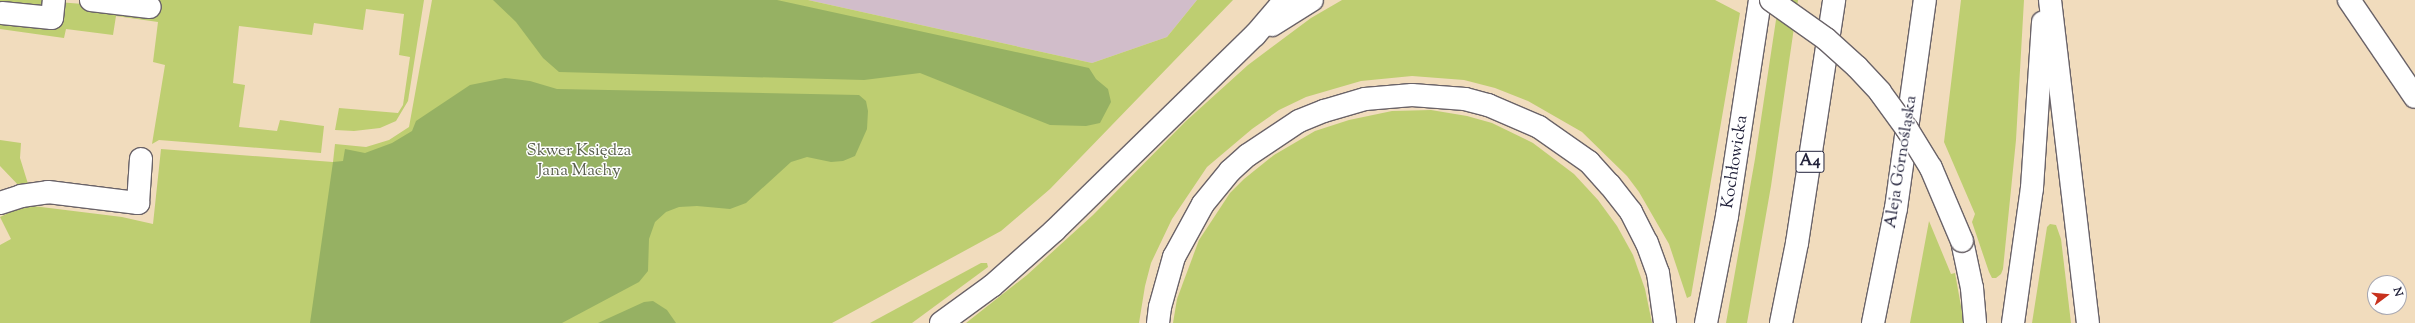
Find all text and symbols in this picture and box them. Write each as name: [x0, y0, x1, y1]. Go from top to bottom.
street label: Aleja Górnośląska: [1881, 94, 1923, 230]
street label: Kochłowicka: [1719, 114, 1753, 210]
park label: Skwer Księdza Jana Machy: [527, 142, 631, 182]
road number: A4: [1795, 148, 1825, 176]
north arrow: [2367, 275, 2407, 315]
text: N: [2389, 286, 2406, 298]

